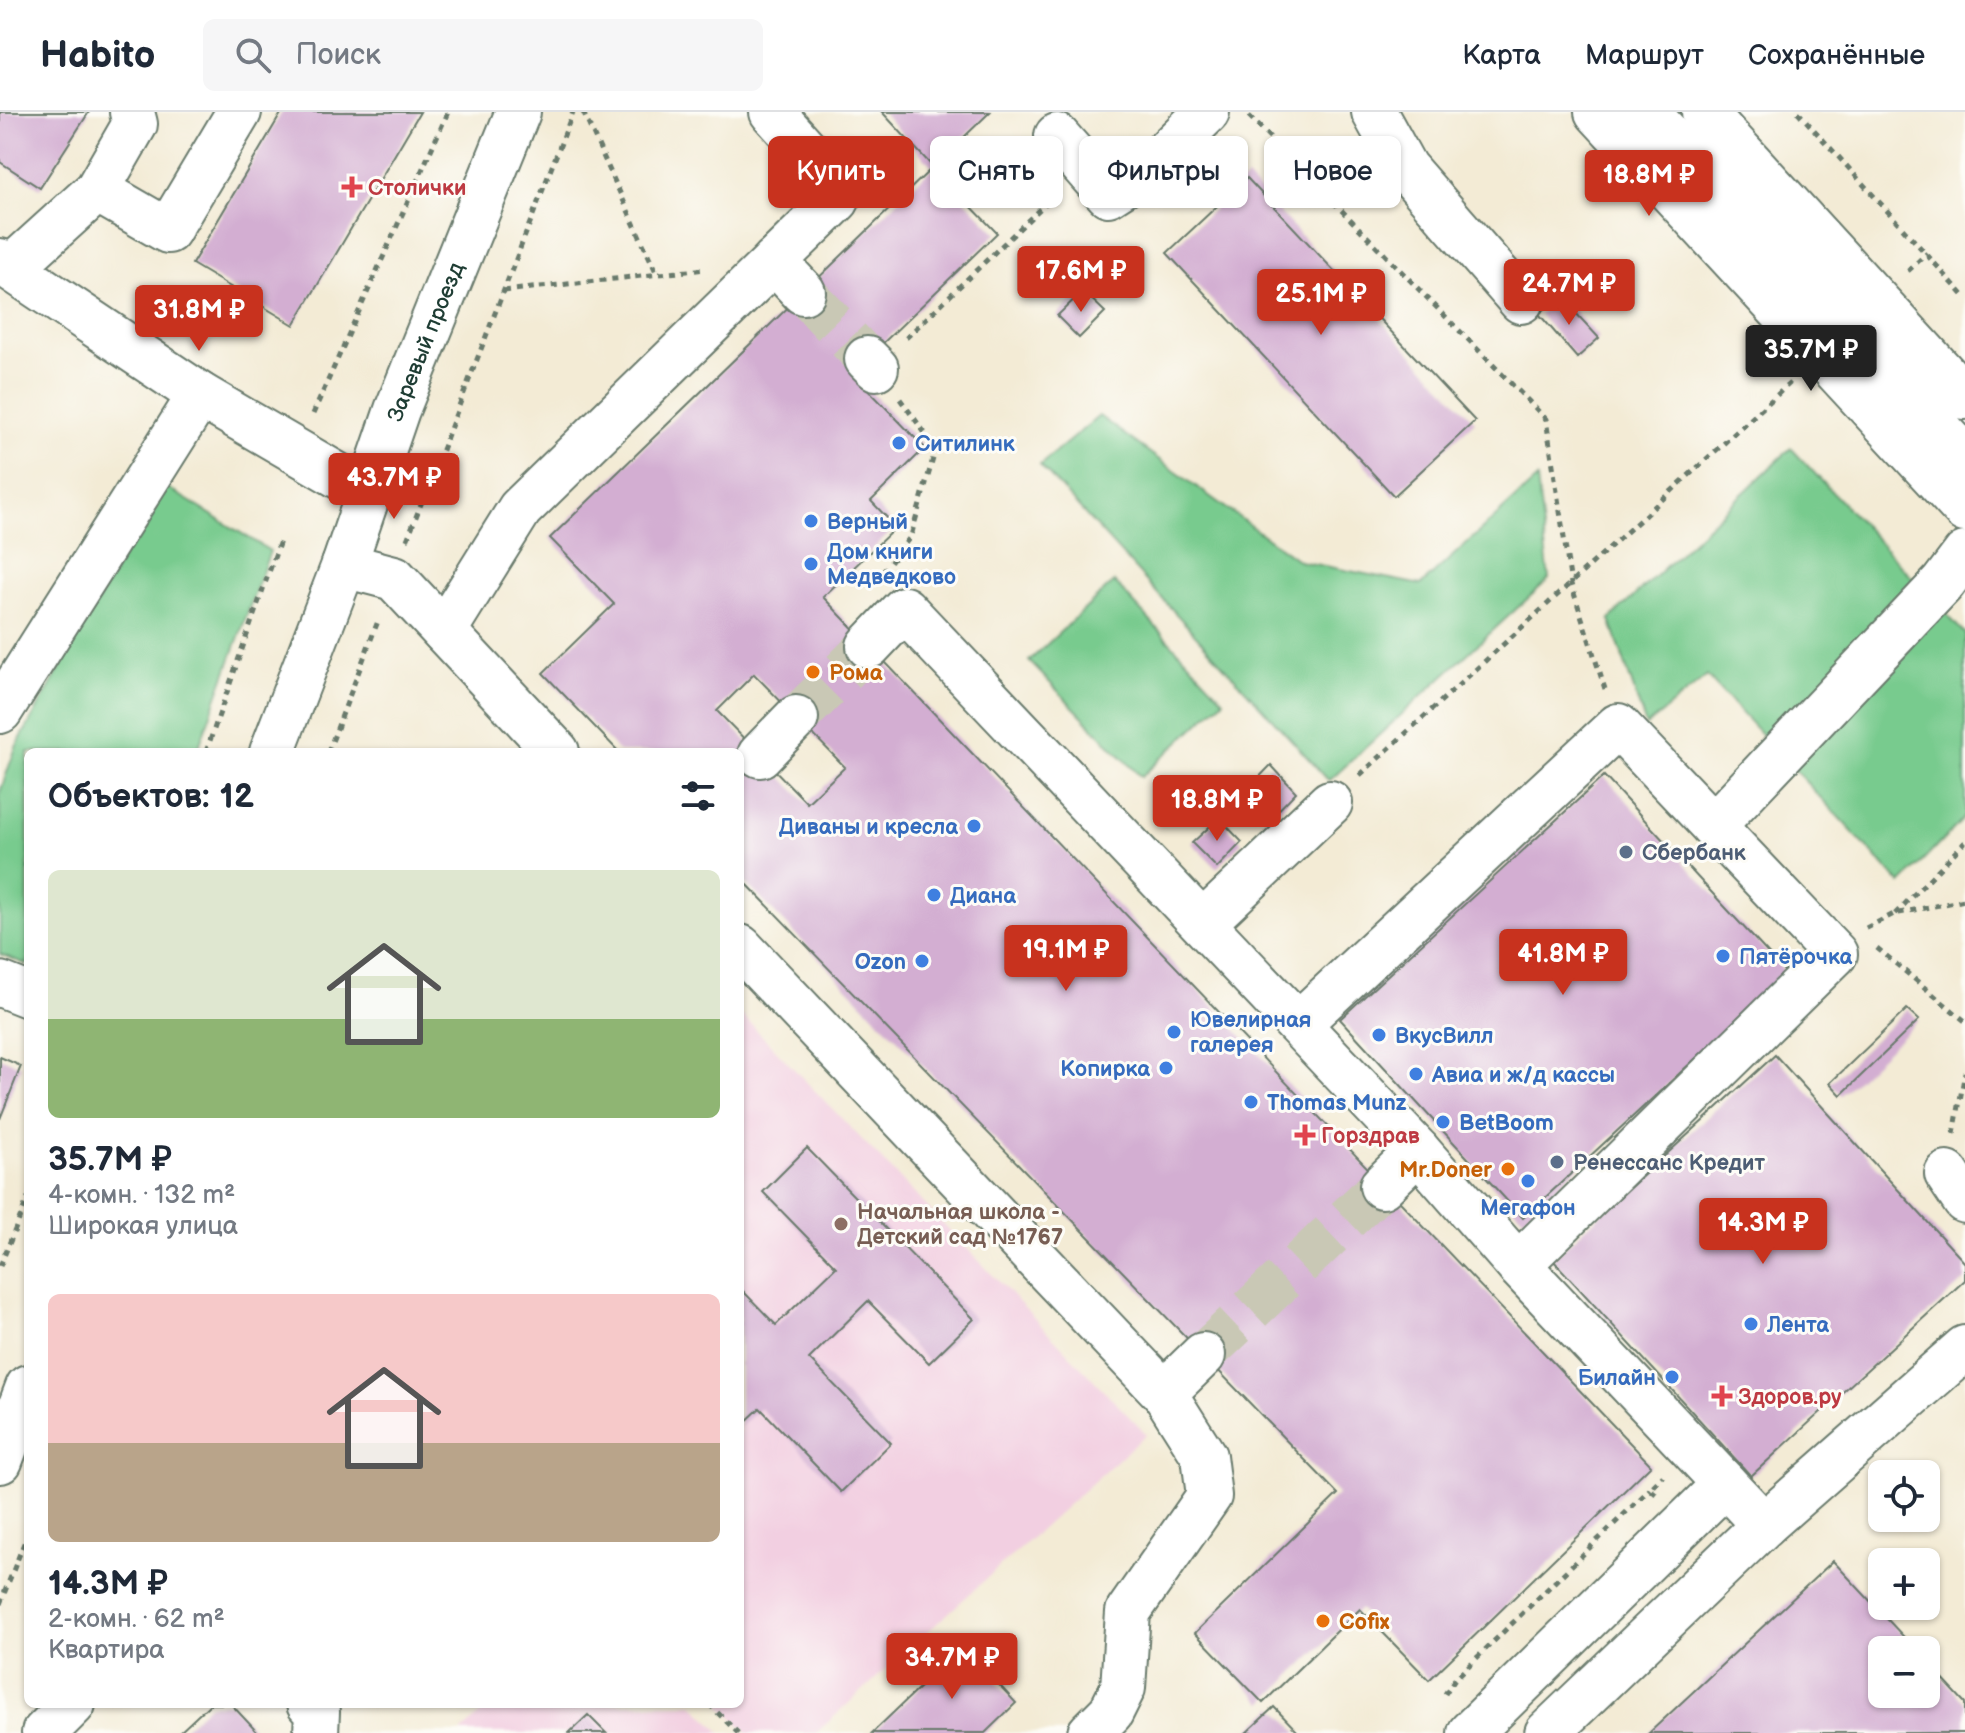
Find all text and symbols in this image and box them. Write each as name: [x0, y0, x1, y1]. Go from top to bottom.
search box: [203, 19, 763, 91]
text: Habito: [40, 33, 155, 78]
icon: search: [231, 33, 275, 77]
text: Поиск: [295, 37, 381, 73]
text: Карта: [1462, 39, 1541, 72]
text: Маршрут: [1585, 39, 1704, 72]
text: Сохранённые: [1748, 39, 1925, 72]
chip: Купить: [768, 136, 914, 208]
chip: Снять: [930, 136, 1063, 208]
chip: Фильтры: [1079, 136, 1248, 208]
chip: Новое: [1264, 136, 1401, 208]
pin: 18.8M ₽: [1575, 150, 1723, 218]
text: 18.8M ₽: [1603, 160, 1695, 191]
place label: Столички: [368, 175, 466, 202]
marker: Столички: [343, 178, 361, 196]
pin: 17.6M ₽: [1007, 246, 1155, 314]
text: 17.6M ₽: [1035, 256, 1127, 287]
street label: Заревый проезд: [382, 259, 471, 425]
pin: 24.7M ₽: [1495, 259, 1643, 327]
pin: 25.1M ₽: [1247, 269, 1395, 337]
text: 24.7M ₽: [1522, 269, 1616, 300]
text: 25.1M ₽: [1275, 279, 1367, 310]
pin: 31.8M ₽: [125, 285, 273, 353]
text: 31.8M ₽: [153, 295, 245, 326]
pin: 35.7M ₽: [1737, 325, 1885, 393]
text: 35.7M ₽: [1764, 335, 1858, 366]
place label: Ситилинк: [915, 431, 1015, 458]
marker: Ситилинк: [890, 434, 908, 452]
pin: 43.7M ₽: [320, 453, 468, 521]
text: 43.7M ₽: [346, 463, 442, 494]
place label: Верный: [827, 509, 908, 536]
marker: Верный: [802, 512, 820, 530]
place label: Дом книги Медведково: [827, 539, 956, 591]
marker: Дом книги Медведково: [802, 555, 820, 573]
place label: Рома: [829, 660, 883, 687]
marker: Рома: [804, 663, 822, 681]
icon: filters: [676, 774, 720, 818]
pin: 18.8M ₽: [1143, 775, 1291, 843]
text: Объектов: 12: [48, 776, 254, 817]
text: 18.8M ₽: [1171, 785, 1263, 816]
place label: Диваны и кресла: [779, 814, 958, 841]
marker: Диваны и кресла: [965, 817, 983, 835]
place label: Сбербанк: [1642, 840, 1746, 867]
marker: Сбербанк: [1617, 843, 1635, 861]
place label: Диана: [950, 883, 1016, 910]
marker: Диана: [925, 886, 943, 904]
icon: home: [312, 922, 456, 1066]
pin: 19.1M ₽: [992, 925, 1140, 993]
pin: 41.8M ₽: [1489, 929, 1637, 997]
text: 19.1M ₽: [1022, 935, 1110, 966]
text: 41.8M ₽: [1517, 939, 1609, 970]
place label: Пятёрочка: [1739, 944, 1853, 971]
marker: Пятёрочка: [1714, 947, 1732, 965]
place label: Ozon: [855, 949, 906, 976]
marker: Ozon: [913, 952, 931, 970]
place label: Ювелирная галерея: [1190, 1007, 1312, 1059]
marker: Ювелирная галерея: [1165, 1023, 1183, 1041]
place label: ВкусВилл: [1395, 1023, 1493, 1050]
marker: ВкусВилл: [1370, 1026, 1388, 1044]
place label: Копирка: [1060, 1056, 1150, 1083]
marker: Копирка: [1157, 1059, 1175, 1077]
place label: Авиа и ж/д кассы: [1431, 1062, 1615, 1089]
marker: Авиа и ж/д кассы: [1407, 1065, 1425, 1083]
place label: Thomas Munz: [1267, 1090, 1407, 1117]
marker: Thomas Munz: [1242, 1093, 1260, 1111]
place label: BetBoom: [1459, 1110, 1554, 1137]
marker: BetBoom: [1434, 1113, 1452, 1131]
place label: Горздрав: [1321, 1123, 1420, 1150]
marker: Горздрав: [1296, 1126, 1314, 1144]
text: 35.7M ₽: [48, 1139, 172, 1180]
place label: Ренессанс Кредит: [1573, 1150, 1765, 1177]
marker: Ренессанс Кредит: [1548, 1153, 1566, 1171]
place label: Mr.Doner: [1399, 1157, 1492, 1184]
marker: Mr.Doner: [1499, 1160, 1517, 1178]
marker: Мегафон: [1519, 1172, 1537, 1190]
text: 4-комн. · 132 m²: [48, 1180, 235, 1211]
place label: Мегафон: [1480, 1195, 1576, 1222]
pin: 14.3M ₽: [1689, 1198, 1837, 1266]
place label: Начальная школа - Детский сад №1767: [857, 1199, 1063, 1251]
text: 14.3M ₽: [1717, 1208, 1809, 1239]
text: Широкая улица: [48, 1211, 238, 1242]
marker: Начальная школа - Детский сад №1767: [832, 1215, 850, 1233]
place label: Лента: [1766, 1312, 1829, 1339]
marker: Лента: [1742, 1315, 1760, 1333]
icon: home: [312, 1346, 456, 1490]
place label: Билайн: [1578, 1365, 1656, 1392]
marker: Билайн: [1663, 1368, 1681, 1386]
place label: Здоров.ру: [1738, 1384, 1842, 1411]
marker: Здоров.ру: [1713, 1387, 1731, 1405]
map controls: [1868, 1460, 1940, 1708]
button: locate: [1868, 1460, 1940, 1532]
button: +: [1868, 1548, 1940, 1620]
text: 14.3M ₽: [48, 1563, 168, 1604]
text: 2-комн. · 62 m²: [48, 1604, 225, 1635]
place label: Cofix: [1339, 1609, 1390, 1636]
marker: Cofix: [1314, 1612, 1332, 1630]
pin: 34.7M ₽: [878, 1633, 1026, 1701]
text: Квартира: [48, 1635, 165, 1666]
button: −: [1868, 1636, 1940, 1708]
text: 34.7M ₽: [904, 1643, 1000, 1674]

